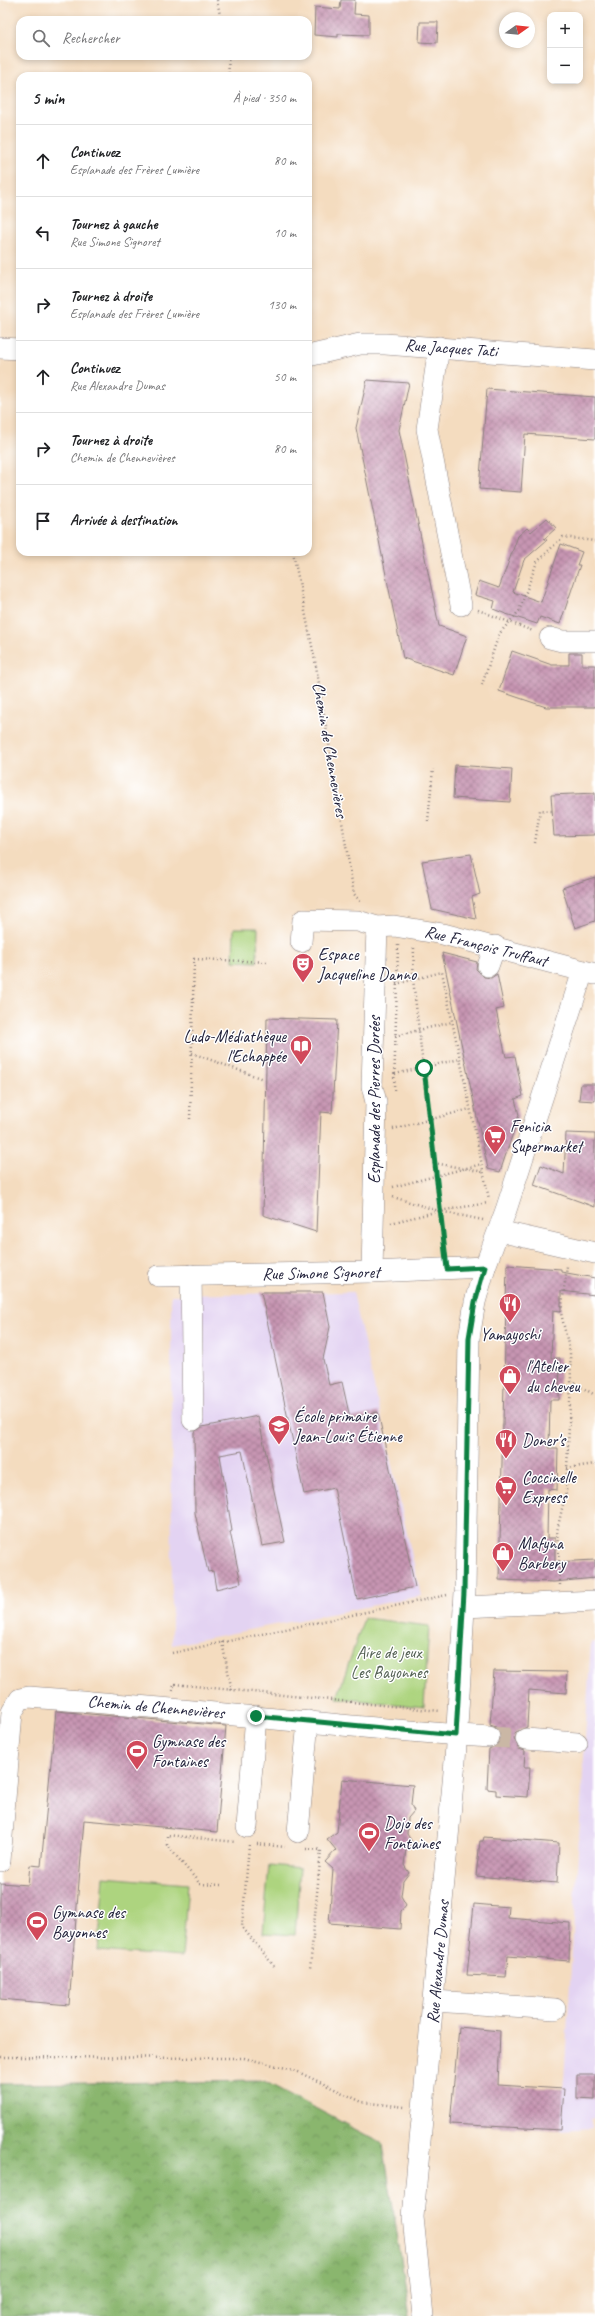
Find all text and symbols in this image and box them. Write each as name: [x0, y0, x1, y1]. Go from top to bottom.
north arrow: [499, 12, 535, 48]
map controls: [547, 12, 583, 84]
button: +: [547, 12, 583, 48]
search box: [16, 16, 312, 60]
icon: search: [30, 27, 52, 49]
text: Rechercher: [62, 29, 120, 48]
button: −: [547, 48, 583, 84]
text: 5 min: [32, 88, 64, 109]
text: À pied · 350 m: [233, 90, 296, 106]
text: Continuez: [70, 143, 120, 162]
icon: ahead: [32, 150, 54, 172]
text: 80 m: [274, 153, 296, 169]
text: Esplanade des Frères Lumière: [70, 162, 199, 178]
text: Tournez à gauche: [70, 215, 157, 234]
icon: left: [32, 222, 54, 244]
text: 10 m: [274, 225, 296, 241]
text: Rue Simone Signoret: [70, 234, 160, 250]
text: Tournez à droite: [70, 287, 152, 306]
icon: right: [32, 294, 54, 316]
text: 130 m: [268, 297, 296, 313]
text: Esplanade des Frères Lumière: [70, 306, 199, 322]
street label: Rue Jacques Tati: [404, 334, 500, 362]
text: Continuez: [70, 359, 120, 378]
icon: ahead: [32, 366, 54, 388]
text: 50 m: [274, 369, 296, 385]
text: Rue Alexandre Dumas: [70, 378, 165, 394]
text: Tournez à droite: [70, 431, 152, 450]
icon: right: [32, 438, 54, 460]
text: 80 m: [274, 441, 296, 457]
text: Chemin de Chennevières: [70, 450, 175, 466]
icon: arrive: [32, 510, 54, 532]
text: Arrivée à destination: [70, 511, 178, 530]
street label: Chemin de Chennevières: [308, 681, 352, 820]
street label: Rue François Truffaut: [423, 921, 552, 972]
place label: Espace Jacqueline Danno: [317, 944, 417, 985]
theatre icon: Espace Jacqueline Danno: [290, 951, 316, 984]
street label: Esplanade des Pierres Dorées: [364, 1014, 385, 1184]
place label: Ludo-Médiathèque l'Echappée: [184, 1026, 287, 1067]
library icon: Ludo-Médiathèque l'Echappée: [288, 1033, 314, 1066]
route start: [415, 1059, 433, 1077]
place label: Fenicia Supermarket: [510, 1116, 585, 1157]
supermarket icon: Fenicia Supermarket: [482, 1123, 508, 1156]
street label: Rue Simone Signoret: [262, 1261, 382, 1285]
restaurant icon: Yamayoshi: [497, 1291, 523, 1324]
place label: Yamayoshi: [480, 1324, 542, 1345]
place label: l'Atelier du cheveu: [526, 1356, 581, 1397]
shop icon: l'Atelier du cheveu: [497, 1363, 523, 1396]
place label: École primaire Jean-Louis Étienne: [293, 1405, 403, 1447]
school or university icon: École primaire Jean-Louis Étienne: [266, 1413, 292, 1446]
restaurant icon: Doner's: [493, 1427, 519, 1460]
place label: Doner's: [522, 1430, 567, 1451]
place label: Coccinelle Express: [522, 1467, 577, 1508]
supermarket icon: Coccinelle Express: [493, 1474, 519, 1507]
place label: Mafyna Barbery: [518, 1533, 566, 1574]
shop icon: Mafyna Barbery: [490, 1540, 516, 1573]
park label: Aire de jeux Les Bayonnes: [351, 1642, 429, 1683]
street label: Chemin de Chennevières: [87, 1691, 226, 1724]
route end: [247, 1707, 265, 1725]
place label: Gymnase des Fontaines: [152, 1731, 227, 1772]
sports icon: Gymnase des Fontaines: [124, 1738, 150, 1771]
place label: Dojo des Fontaines: [384, 1813, 442, 1854]
sports icon: Dojo des Fontaines: [356, 1820, 382, 1853]
street label: Rue Alexandre Dumas: [422, 1897, 454, 2025]
place label: Gymnase des Bayonnes: [52, 1902, 127, 1943]
sports icon: Gymnase des Bayonnes: [24, 1909, 50, 1942]

